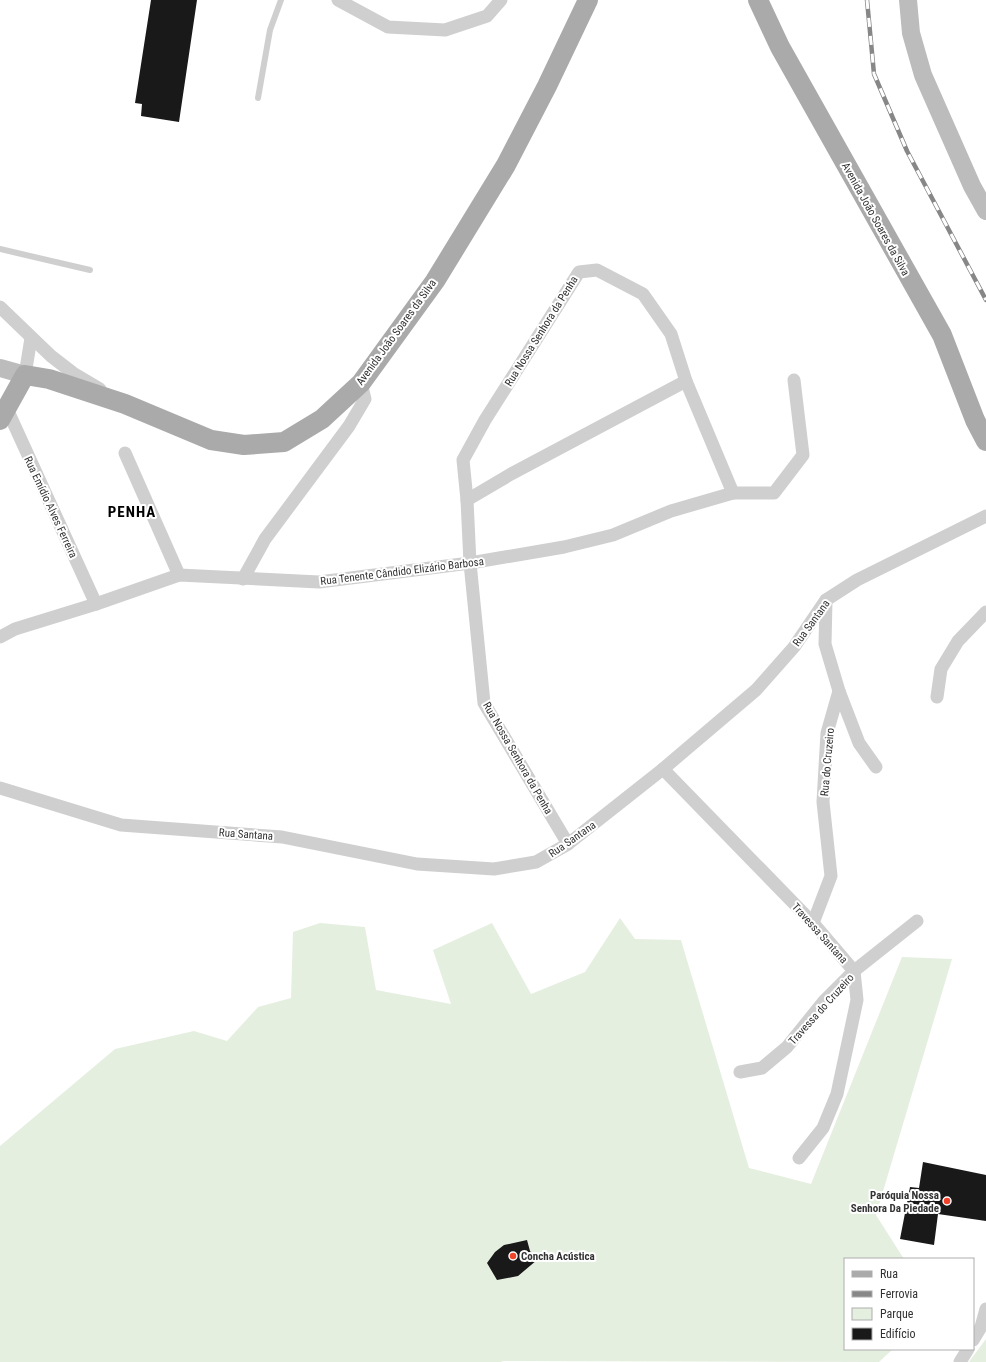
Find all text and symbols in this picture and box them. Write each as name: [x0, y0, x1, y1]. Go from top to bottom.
street label: Avenida João Soares da Silva: [839, 160, 912, 278]
street label: Rua Nossa Senhora da Penha: [502, 274, 581, 389]
street label: Avenida João Soares da Silva: [354, 277, 439, 388]
street label: Rua Emídio Alves Ferreira: [21, 454, 80, 560]
district label: PENHA: [108, 503, 156, 521]
street label: Rua Tenente Cândido Elizário Barbosa: [320, 555, 485, 588]
street label: Rua Santana: [790, 597, 833, 649]
street label: Rua Nossa Senhora da Penha: [480, 700, 555, 817]
street label: Rua do Cruzeiro: [818, 727, 837, 797]
street label: Rua Santana: [546, 818, 598, 860]
street label: Rua Santana: [218, 826, 274, 843]
street label: Travessa Santana: [789, 900, 850, 966]
street label: Travessa do Cruzeiro: [786, 971, 857, 1047]
place label: Paróquia Nossa Senhora Da Piedade: [851, 1189, 939, 1215]
marker: Paróquia Nossa Senhora Da Piedade: [942, 1196, 952, 1206]
place label: Concha Acústica: [521, 1250, 595, 1263]
marker: Concha Acústica: [508, 1251, 518, 1261]
legend: [844, 1258, 974, 1350]
text: Rua: [880, 1267, 898, 1281]
text: Ferrovia: [880, 1287, 918, 1301]
text: Parque: [880, 1307, 914, 1321]
text: Edifício: [880, 1327, 916, 1341]

